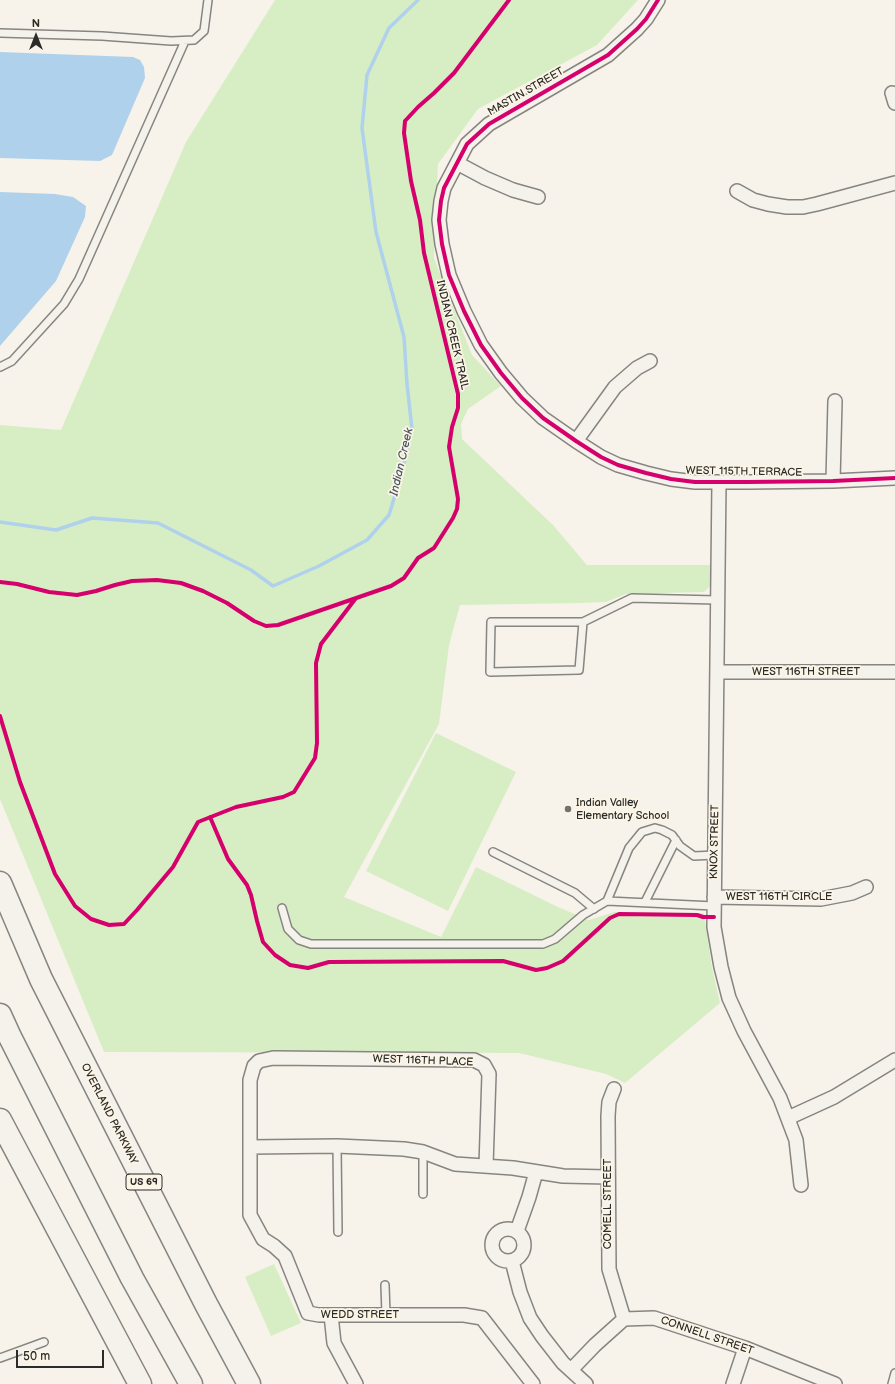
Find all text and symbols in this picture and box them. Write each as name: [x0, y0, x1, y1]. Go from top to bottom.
north arrow: [16, 16, 56, 56]
text: N: [32, 17, 40, 30]
street label: MASTIN STREET: [485, 65, 567, 119]
street label: INDIAN CREEK TRAIL: [433, 279, 471, 391]
water label: Indian Creek: [387, 427, 417, 497]
street label: WEST 115TH TERRACE: [686, 464, 802, 480]
street label: WEST 116TH STREET: [752, 665, 860, 679]
place label: Indian Valley Elementary School: [576, 796, 669, 822]
marker: Indian Valley Elementary School: [563, 804, 573, 814]
street label: KNOX STREET: [708, 805, 722, 879]
street label: WEST 116TH CIRCLE: [726, 890, 832, 904]
street label: WEST 116TH PLACE: [372, 1053, 474, 1069]
street label: OVERLAND PARKWAY: [78, 1061, 140, 1167]
street label: COMELL STREET: [601, 1159, 615, 1249]
road number: US 69: [126, 1174, 162, 1190]
street label: WEDD STREET: [321, 1308, 399, 1322]
street label: CONNELL STREET: [659, 1314, 755, 1358]
scale bar: [18, 1342, 106, 1368]
text: 50 m: [23, 1349, 50, 1364]

